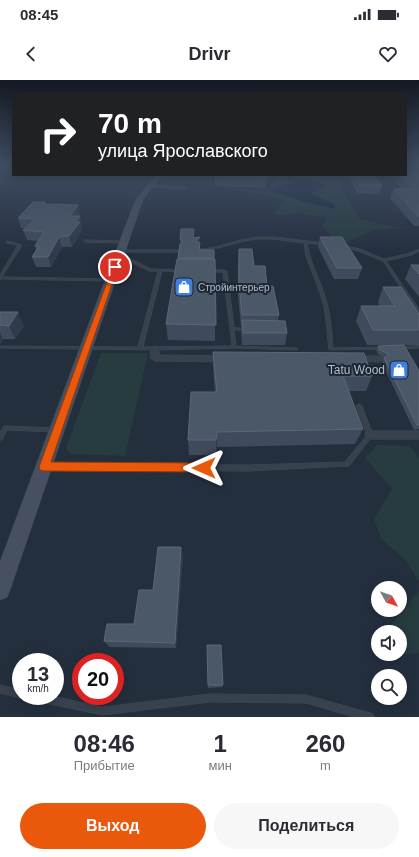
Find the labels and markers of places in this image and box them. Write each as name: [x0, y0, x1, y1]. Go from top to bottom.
pin: [98, 250, 132, 284]
shop icon: Стройинтерьер: [173, 276, 195, 298]
place label: Стройинтерьер: [198, 282, 270, 293]
shop icon: Tatu Wood: [388, 359, 410, 381]
place label: Tatu Wood: [328, 363, 385, 377]

